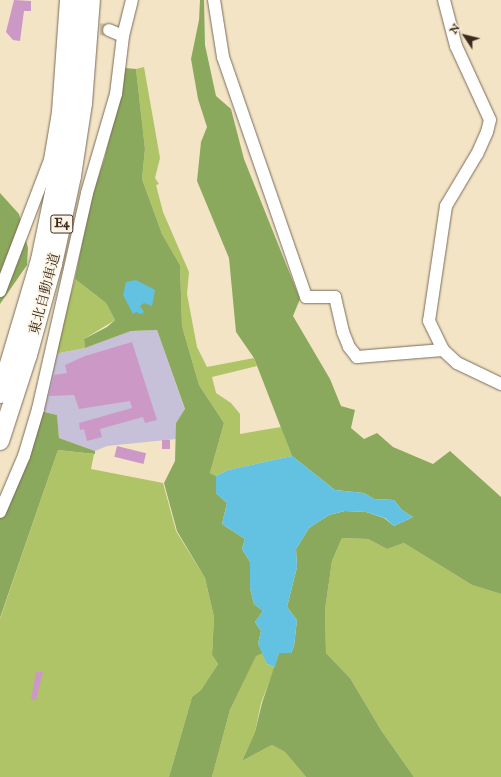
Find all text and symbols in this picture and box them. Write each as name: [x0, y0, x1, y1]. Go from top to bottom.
north arrow: [445, 16, 485, 56]
text: N: [447, 21, 464, 37]
road number: E4: [50, 213, 74, 235]
street label: 東北自動車道: [26, 251, 64, 337]

